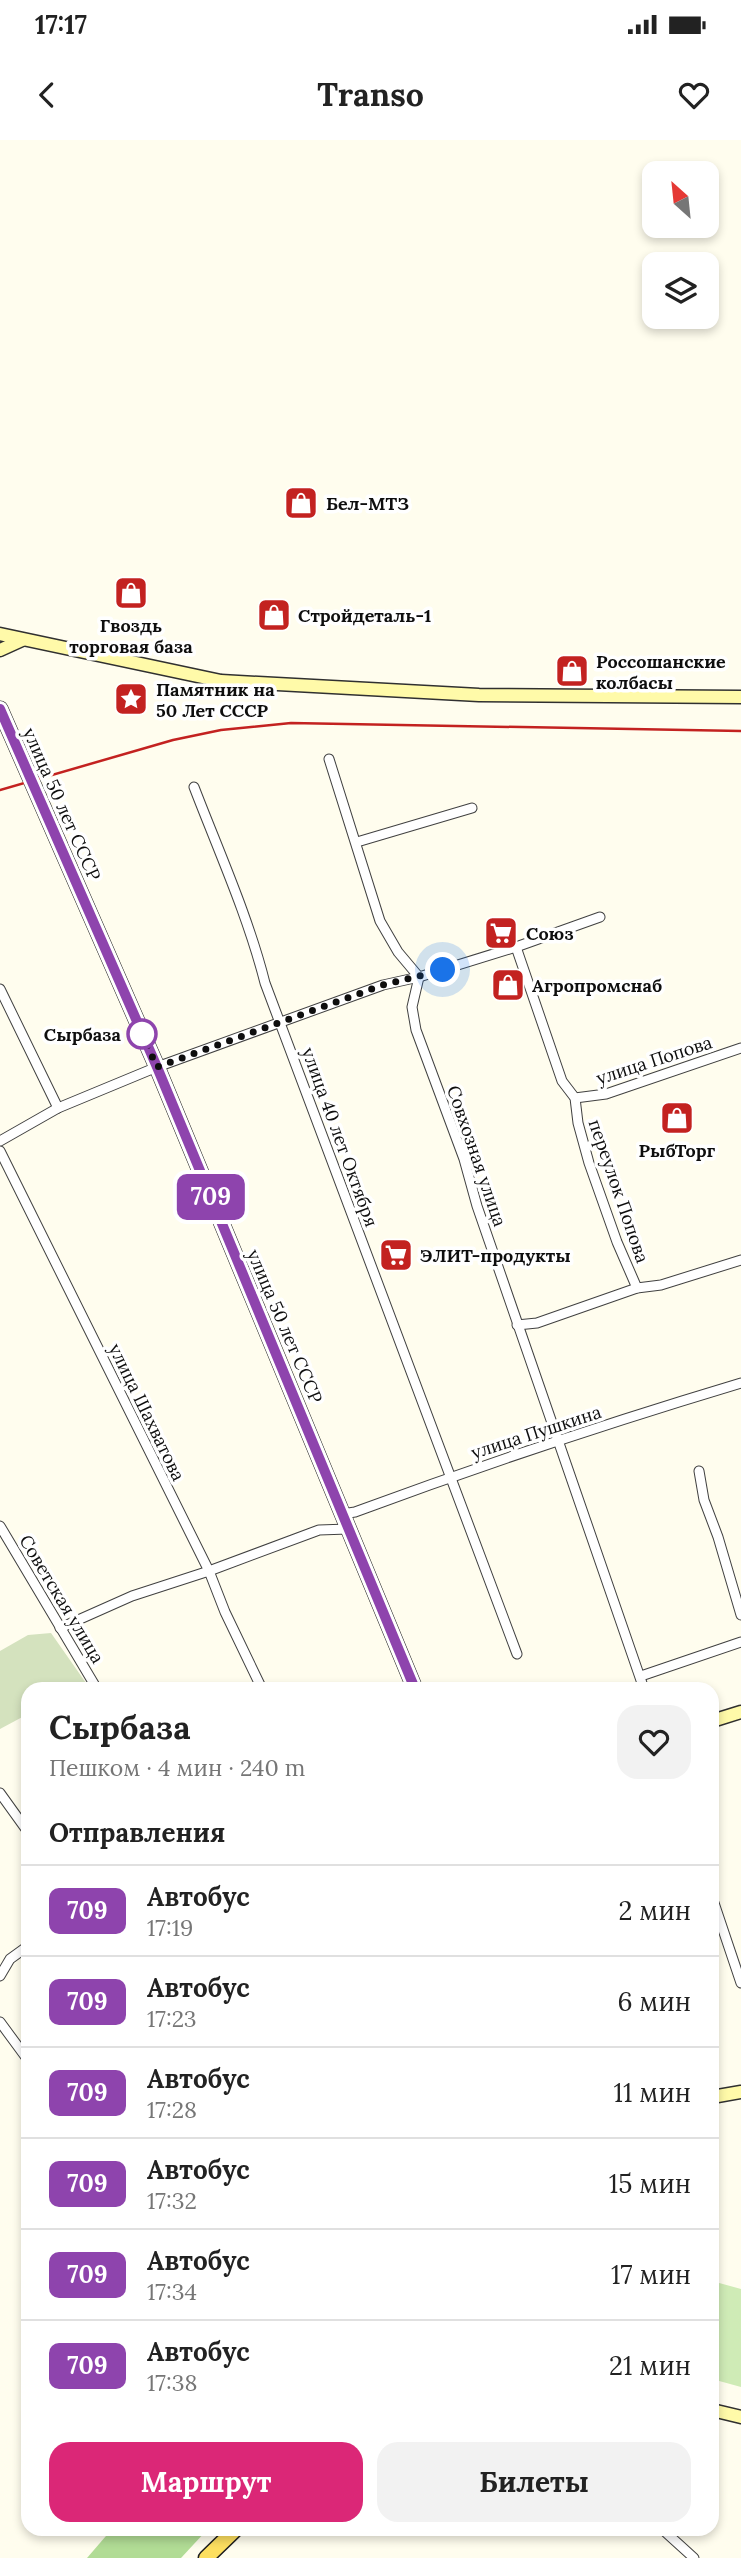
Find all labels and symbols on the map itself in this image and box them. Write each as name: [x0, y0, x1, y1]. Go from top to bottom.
north arrow: [642, 161, 719, 238]
shop icon: Бел-МТЗ: [282, 484, 320, 522]
place label: Бел-МТЗ: [326, 492, 409, 515]
shop icon: Гвоздь торговая база: [112, 574, 150, 612]
shop icon: Стройдеталь-1: [255, 596, 293, 634]
place label: Стройдеталь-1: [298, 604, 431, 627]
place label: Гвоздь торговая база: [69, 614, 193, 658]
place label: Россошанские колбасы: [596, 650, 726, 694]
shop icon: Россошанские колбасы: [553, 652, 591, 690]
place label: Памятник на 50 Лет СССР: [156, 678, 275, 722]
place icon: Памятник на 50 Лет СССР: [112, 680, 150, 718]
street label: улица 50 лет СССР: [18, 724, 106, 884]
supermarket icon: Союз: [482, 914, 520, 952]
place label: Союз: [526, 922, 574, 945]
your location: [425, 952, 460, 987]
shop icon: Агропромснаб: [489, 966, 527, 1004]
place label: Агропромснаб: [532, 974, 662, 997]
marker: Сырбаза: [127, 1019, 157, 1049]
place label: Сырбаза: [44, 1023, 122, 1046]
street label: улица Попова: [593, 1030, 715, 1090]
street label: улица 40 лет Октября: [297, 1044, 383, 1230]
street label: Совхозная улица: [442, 1082, 512, 1230]
shop icon: РыбТорг: [658, 1099, 696, 1137]
street label: переулок Попова: [584, 1116, 654, 1266]
place label: РыбТорг: [638, 1139, 716, 1162]
line badge: 709: [171, 1174, 251, 1220]
supermarket icon: ЭЛИТ-продукты: [377, 1236, 415, 1274]
place label: ЭЛИТ-продукты: [420, 1244, 571, 1267]
street label: улица 50 лет СССР: [242, 1246, 328, 1406]
street label: улица Шахватова: [104, 1340, 190, 1484]
street label: улица Пушкина: [468, 1400, 604, 1464]
street label: Советская улица: [15, 1531, 109, 1667]

